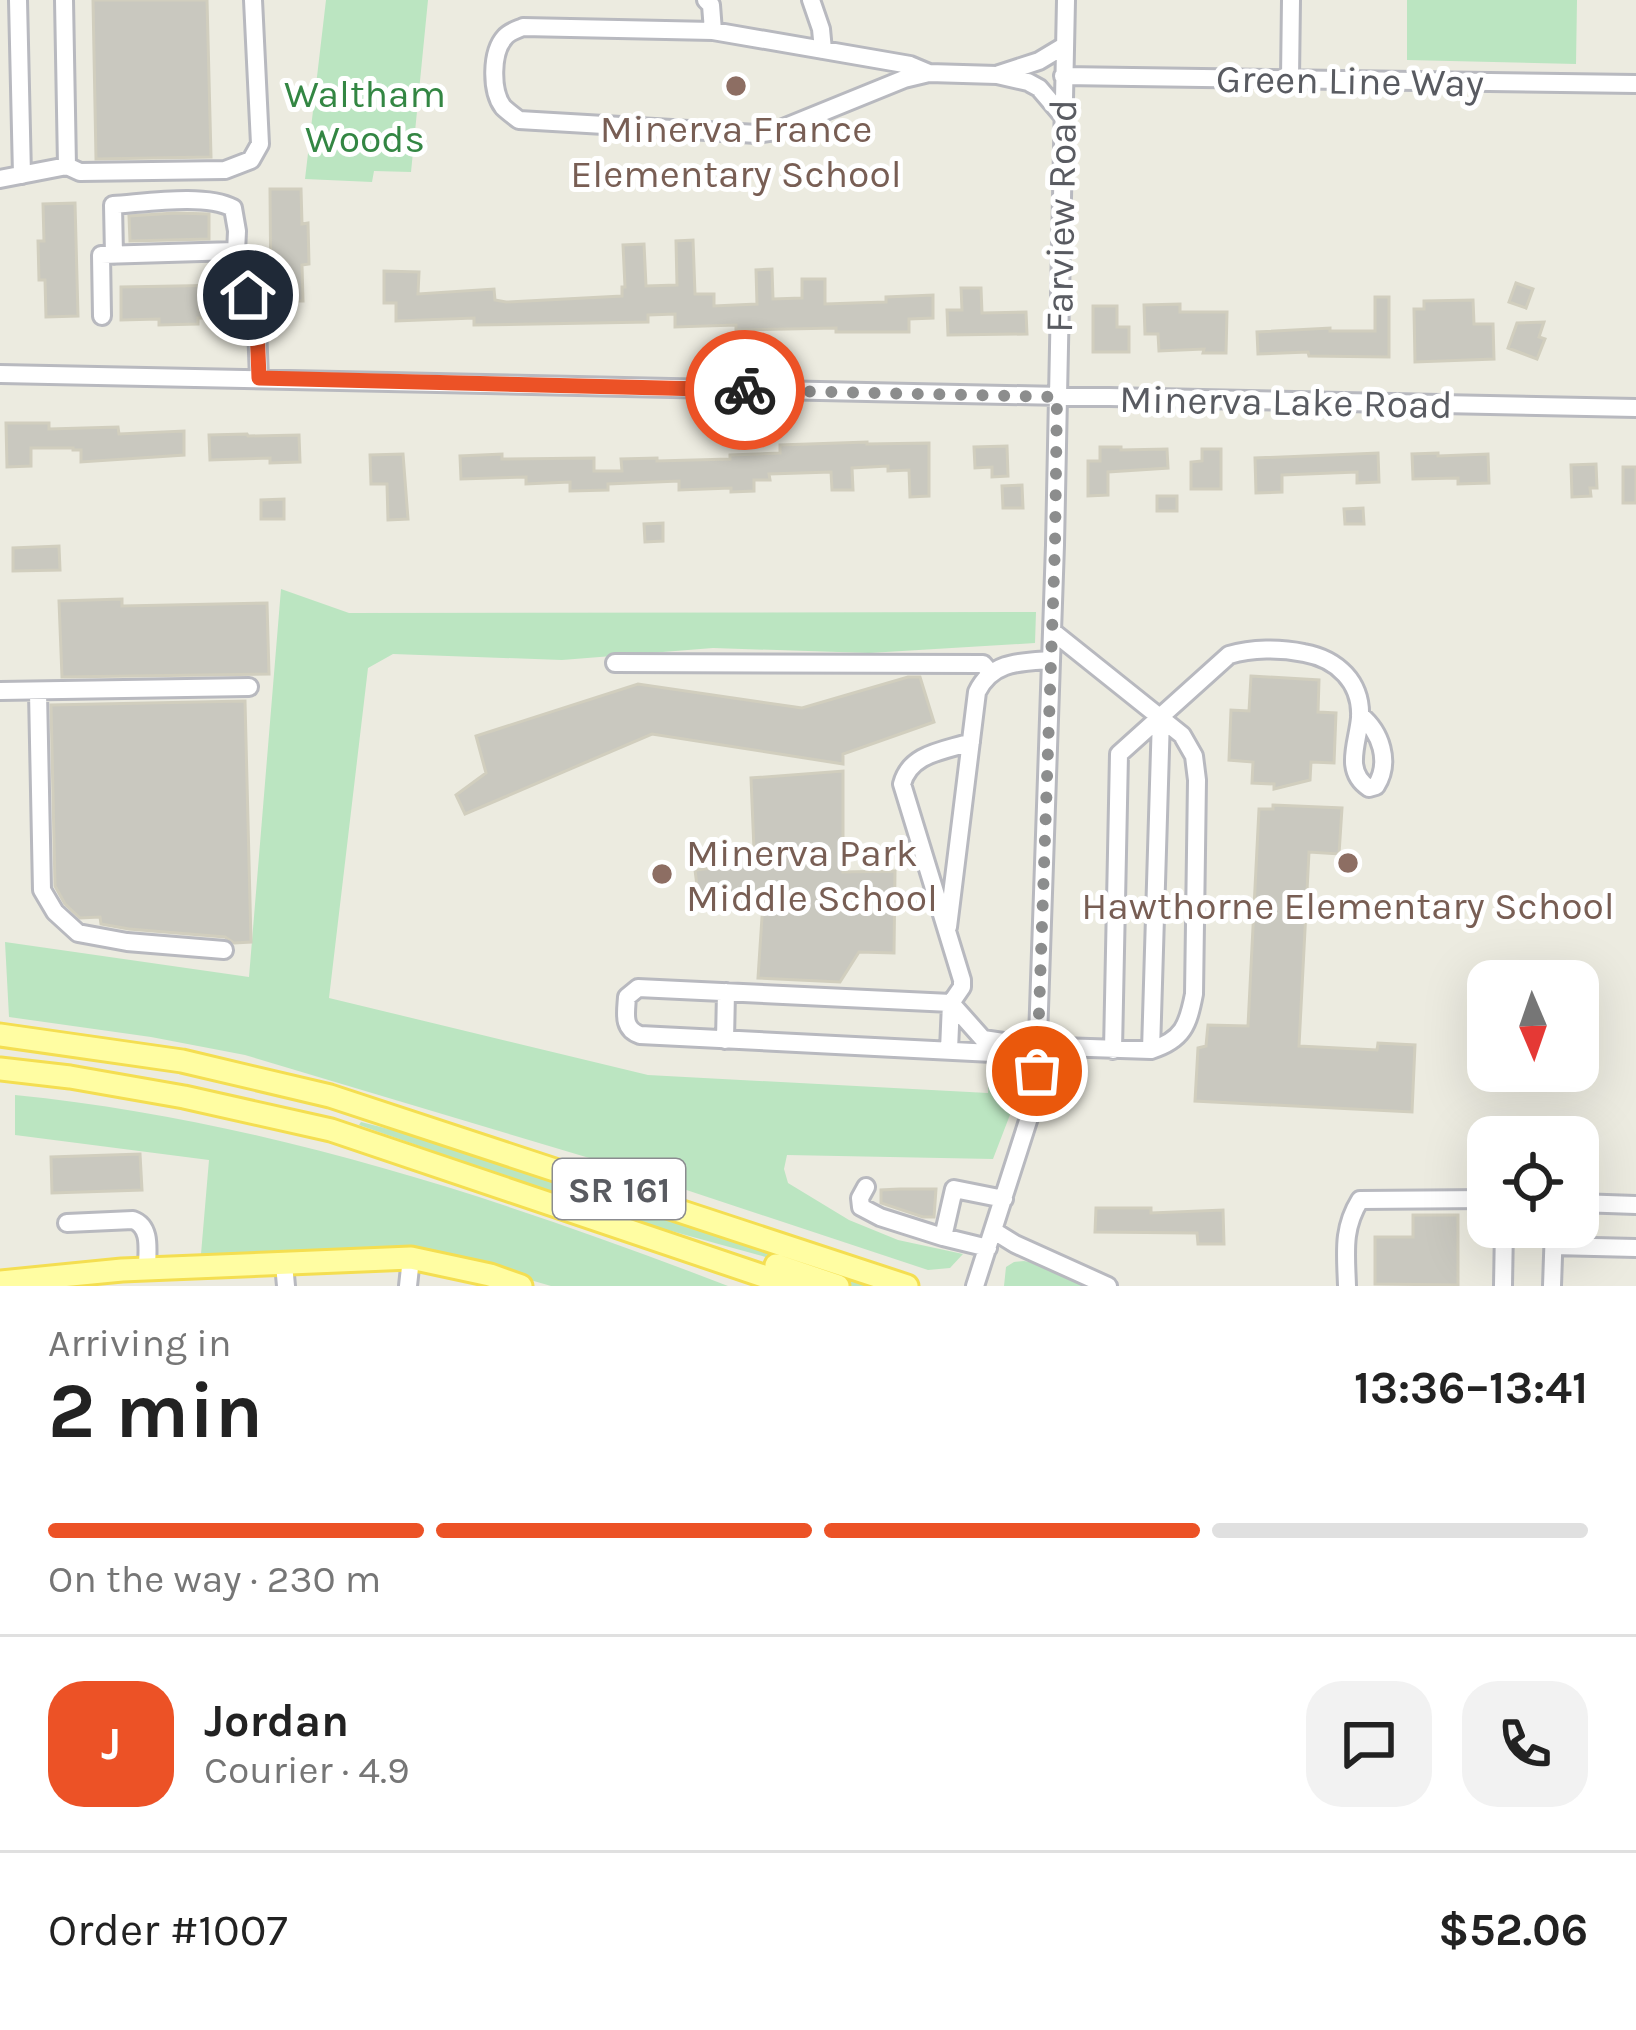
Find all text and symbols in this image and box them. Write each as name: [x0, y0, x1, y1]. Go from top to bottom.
street label: Green Line Way: [1216, 56, 1484, 106]
park label: Waltham Woods: [284, 71, 446, 162]
marker: Minerva France Elementary School: [723, 73, 749, 99]
street label: Farview Road: [1036, 99, 1086, 333]
place label: Minerva France Elementary School: [570, 106, 902, 197]
pin: [197, 244, 299, 346]
icon: home: [215, 262, 281, 328]
courier: [685, 330, 805, 450]
icon: bike: [712, 357, 778, 423]
street label: Minerva Lake Road: [1119, 376, 1453, 428]
place label: Minerva Park Middle School: [686, 830, 938, 921]
marker: Hawthorne Elementary School: [1335, 850, 1361, 876]
marker: Minerva Park Middle School: [649, 861, 675, 887]
place label: Hawthorne Elementary School: [1081, 883, 1615, 929]
north arrow: [1467, 960, 1599, 1092]
map controls: [1467, 960, 1599, 1248]
pin: [986, 1020, 1088, 1122]
icon: bag: [1004, 1038, 1070, 1104]
button: locate: [1467, 1116, 1599, 1248]
road number: SR 161: [553, 1159, 685, 1219]
text: Arriving in: [48, 1320, 231, 1366]
text: 13:36–13:41: [1354, 1362, 1588, 1414]
text: 2 min: [48, 1365, 263, 1457]
text: On the way · 230 m: [48, 1556, 381, 1602]
button: chat: [1306, 1681, 1432, 1807]
button: phone: [1462, 1681, 1588, 1807]
text: Jordan: [204, 1695, 349, 1747]
text: J: [101, 1718, 121, 1770]
text: Courier · 4.9: [204, 1747, 410, 1793]
text: Order #1007: [48, 1904, 288, 1956]
text: $52.06: [1438, 1904, 1588, 1956]

